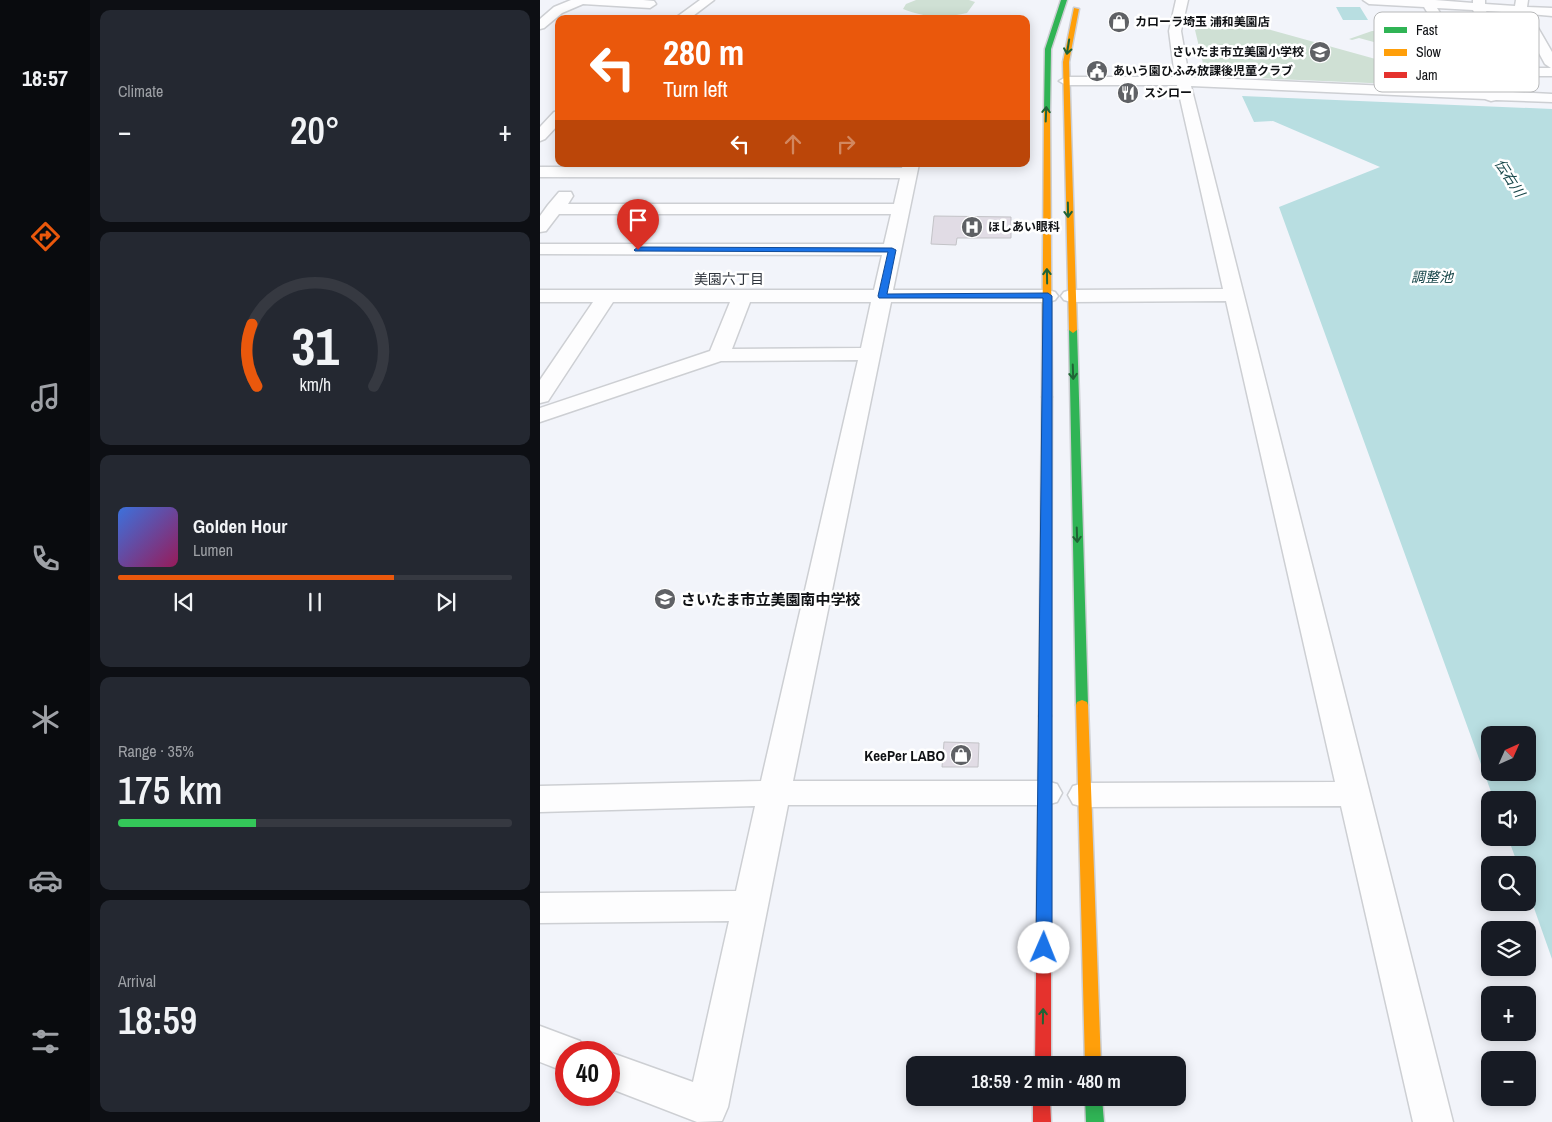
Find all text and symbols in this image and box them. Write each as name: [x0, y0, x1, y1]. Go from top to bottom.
shop icon: カローラ埼玉 浦和美園店: [1107, 10, 1131, 34]
legend: [1374, 12, 1539, 92]
place label: カローラ埼玉 浦和美園店: [1135, 14, 1270, 30]
text: Fast: [1416, 21, 1438, 39]
text: 280 m: [663, 29, 744, 76]
icon: left: [580, 35, 645, 100]
one-way arrow: [1063, 39, 1073, 55]
school or university icon: さいたま市立美園小学校: [1308, 40, 1332, 64]
text: Slow: [1416, 43, 1442, 61]
place label: さいたま市立美園小学校: [1172, 44, 1304, 60]
public building icon: あいう園ひふみ放課後児童クラブ: [1085, 59, 1109, 83]
text: 18:57: [22, 63, 68, 93]
place label: あいう園ひふみ放課後児童クラブ: [1113, 63, 1293, 79]
text: Jam: [1416, 66, 1438, 84]
text: Turn left: [663, 74, 728, 104]
text: Climate: [118, 80, 163, 102]
restaurant icon: スシロー: [1116, 81, 1140, 105]
place label: スシロー: [1144, 85, 1192, 101]
text: 20°: [290, 105, 340, 156]
one-way arrow: [1042, 106, 1051, 122]
text: −: [118, 112, 131, 150]
text: +: [499, 112, 512, 150]
icon: left: [726, 130, 754, 158]
icon: ahead: [779, 130, 807, 158]
icon: right: [832, 130, 860, 158]
water label: 伝右川: [1491, 155, 1530, 202]
pin: [617, 199, 659, 250]
one-way arrow: [1064, 202, 1073, 218]
icon: arrive: [624, 206, 652, 234]
hospital icon: ほしあい眼科: [960, 215, 984, 239]
icon: directions: [28, 219, 63, 254]
place label: ほしあい眼科: [988, 219, 1060, 235]
water label: 調整池: [1411, 268, 1455, 286]
one-way arrow: [1043, 269, 1052, 285]
district label: 美園六丁目: [694, 270, 764, 288]
text: 31: [291, 311, 339, 381]
one-way arrow: [1068, 364, 1077, 380]
text: km/h: [299, 373, 331, 397]
icon: music: [28, 380, 63, 415]
text: Golden Hour: [193, 513, 287, 539]
one-way arrow: [1072, 526, 1082, 542]
text: Lumen: [193, 539, 233, 561]
icon: phone: [28, 541, 63, 576]
school or university icon: さいたま市立美園南中学校: [653, 587, 677, 611]
icon: previous: [170, 588, 198, 616]
icon: pause: [301, 588, 329, 616]
icon: next: [432, 588, 460, 616]
place label: さいたま市立美園南中学校: [681, 589, 861, 610]
icon: climate: [28, 702, 63, 737]
north arrow: [1481, 726, 1536, 781]
map controls: [1481, 726, 1536, 1106]
text: Range · 35%: [118, 740, 194, 762]
shop icon: KeePer LABO: [949, 743, 973, 767]
place label: KeePer LABO: [864, 745, 945, 766]
text: 175 km: [118, 765, 222, 816]
button: sound: [1481, 791, 1536, 846]
button: search: [1481, 856, 1536, 911]
icon: car: [28, 863, 63, 898]
position arrow: [1017, 921, 1069, 973]
button: layers: [1481, 921, 1536, 976]
text: Arrival: [118, 970, 156, 992]
button: +: [1481, 986, 1536, 1041]
text: 18:59: [118, 995, 197, 1046]
one-way arrow: [1038, 1009, 1048, 1025]
icon: filters: [28, 1024, 63, 1059]
speed limit sign: 40: [555, 1041, 620, 1106]
button: −: [1481, 1051, 1536, 1106]
text: 18:59 · 2 min · 480 m: [971, 1068, 1121, 1094]

